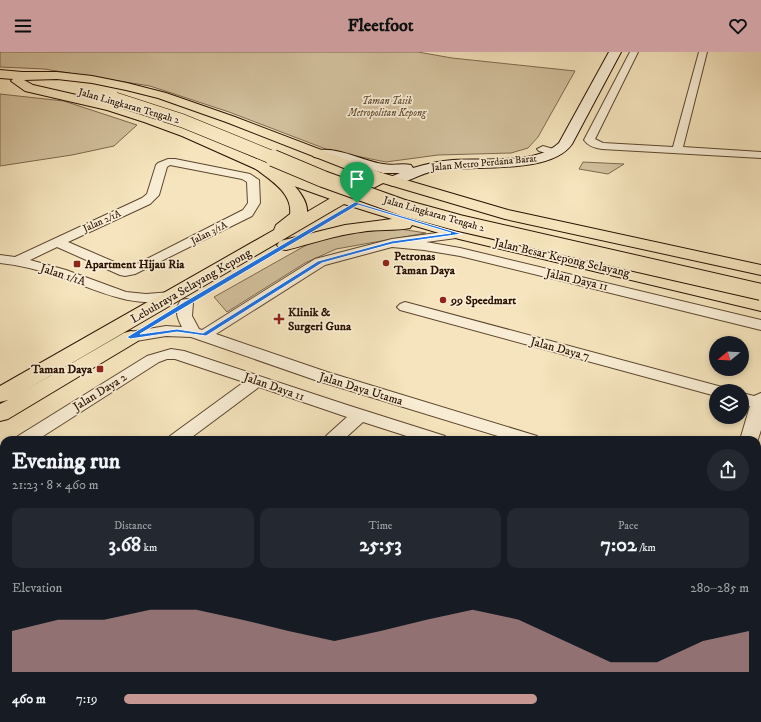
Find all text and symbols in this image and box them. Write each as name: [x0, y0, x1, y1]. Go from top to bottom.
icon: menu: [12, 15, 34, 37]
text: Fleetfoot: [348, 15, 413, 37]
icon: heart: [727, 15, 749, 37]
street label: Jalan Lingkaran Tengah 2: [76, 86, 181, 126]
park label: Taman Tasik Metropolitan Kepong: [347, 95, 427, 119]
street label: Jalan Metro Perdana Barat: [430, 152, 537, 174]
pin: [340, 162, 374, 203]
icon: arrive: [346, 168, 368, 190]
street label: Jalan Lingkaran Tengah 2: [381, 194, 486, 234]
street label: Jalan 2/1A: [80, 207, 123, 235]
street label: Jalan 3/1A: [188, 218, 230, 248]
street label: Jalan Besar Kepong Selayang: [492, 235, 631, 281]
street label: Lebuhraya Selayang Kepong: [128, 245, 254, 327]
place label: Petronas Taman Daya: [393, 249, 456, 278]
place label: Apartment Hijau Ria: [84, 257, 185, 272]
marker: Petronas Taman Daya: [381, 258, 391, 268]
marker: Apartment Hijau Ria: [72, 259, 82, 269]
street label: Jalan 1/1A: [37, 260, 88, 289]
street label: Jalan Daya 11: [543, 265, 610, 294]
place label: 99 Speedmart: [450, 293, 516, 308]
marker: 99 Speedmart: [438, 295, 448, 305]
place label: Klinik & Surgeri Guna: [288, 305, 352, 334]
marker: Klinik & Surgeri Guna: [273, 313, 285, 325]
street label: Jalan Daya 7: [528, 334, 591, 364]
north arrow: [709, 336, 749, 376]
map controls: [709, 336, 749, 424]
place label: Taman Daya: [30, 362, 93, 377]
marker: Taman Daya: [95, 364, 105, 374]
street label: Jalan Daya 11: [241, 369, 306, 404]
street label: Jalan Daya Utama: [316, 369, 405, 409]
street label: Jalan Daya 2: [70, 370, 130, 415]
button: layers: [709, 384, 749, 424]
text: Evening run: [12, 448, 120, 475]
button: share: [707, 449, 749, 491]
text: 21:23 · 8 × 460 m: [12, 477, 99, 493]
text: Distance: [114, 519, 152, 533]
text: Time: [369, 519, 392, 533]
text: Pace: [618, 519, 638, 533]
text: 3.68: [108, 533, 141, 558]
text: 25:53: [359, 533, 402, 558]
text: 7:02: [600, 533, 637, 558]
text: km: [141, 541, 157, 555]
text: /km: [637, 541, 656, 555]
text: Elevation: [12, 580, 62, 596]
text: 280–285 m: [690, 580, 749, 596]
text: 460 m: [12, 691, 46, 707]
text: 7:19: [76, 691, 97, 707]

